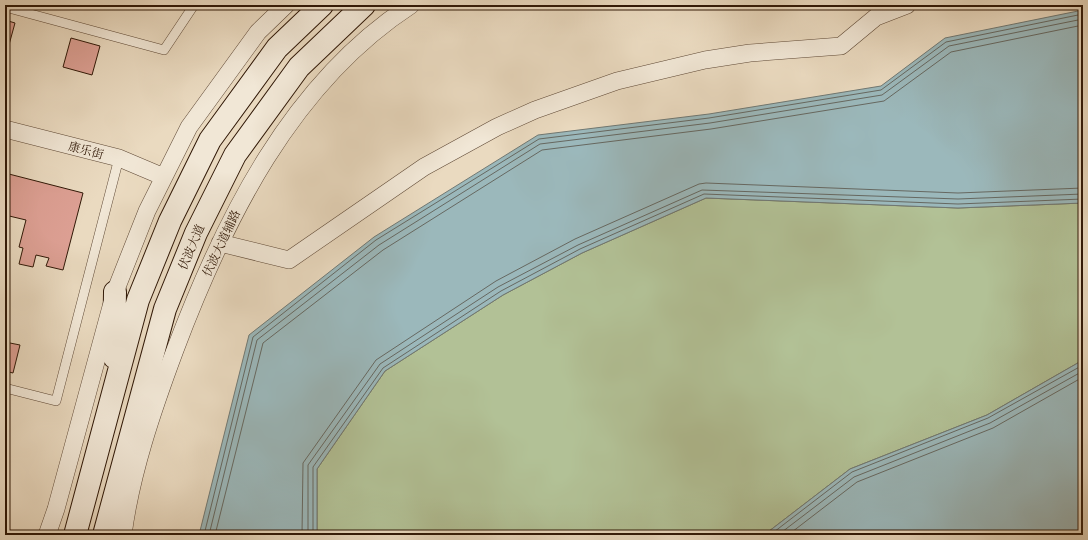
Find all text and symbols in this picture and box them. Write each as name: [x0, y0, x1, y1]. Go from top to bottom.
street label: 康乐街: [67, 138, 106, 162]
street label: 伏波大道辅路: [199, 207, 243, 279]
street label: 伏波大道: [175, 222, 207, 272]

